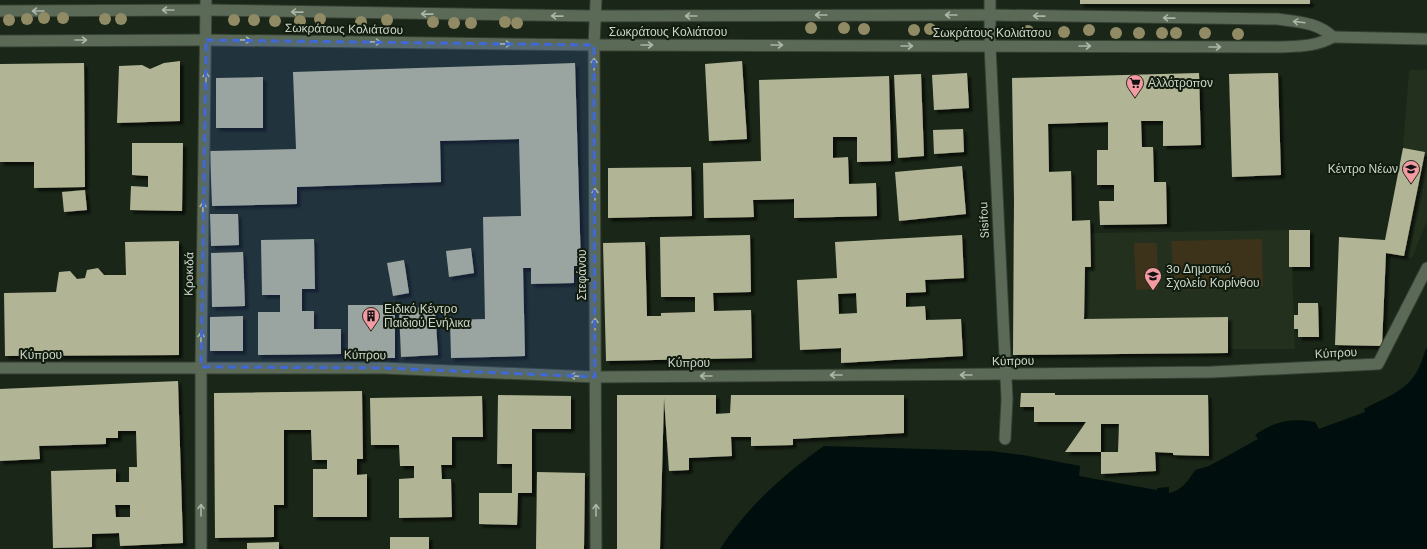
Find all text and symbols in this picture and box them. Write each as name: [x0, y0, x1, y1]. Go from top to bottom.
one-way arrow: [32, 7, 45, 15]
one-way arrow: [162, 7, 175, 14]
one-way arrow: [291, 8, 304, 16]
one-way arrow: [421, 10, 434, 17]
one-way arrow: [815, 11, 828, 19]
one-way arrow: [945, 11, 958, 19]
one-way arrow: [551, 12, 564, 19]
one-way arrow: [685, 12, 698, 20]
one-way arrow: [1033, 12, 1046, 20]
one-way arrow: [1163, 14, 1176, 21]
one-way arrow: [1293, 18, 1306, 25]
street label: Σωκράτους Κολιάτσου: [285, 20, 403, 38]
street label: Σωκράτους Κολιάτσου: [609, 24, 727, 40]
street label: Σωκράτους Κολιάτσου: [933, 25, 1051, 41]
one-way arrow: [74, 36, 87, 44]
one-way arrow: [238, 36, 251, 44]
one-way arrow: [368, 38, 381, 46]
one-way arrow: [498, 40, 511, 48]
one-way arrow: [640, 41, 653, 49]
one-way arrow: [770, 41, 783, 49]
one-way arrow: [900, 42, 913, 50]
one-way arrow: [1078, 42, 1091, 50]
one-way arrow: [1208, 43, 1221, 51]
one-way arrow: [590, 58, 598, 71]
one-way arrow: [202, 72, 210, 85]
supermarket icon: Αλλότροπον: [1125, 73, 1145, 98]
place label: Αλλότροπον: [1148, 75, 1213, 91]
school or university icon: Κέντρο Νέων: [1401, 159, 1421, 184]
place label: Κέντρο Νέων: [1328, 161, 1398, 177]
one-way arrow: [591, 188, 599, 201]
street label: Sisifou: [975, 201, 993, 239]
one-way arrow: [200, 202, 207, 215]
street label: Στεφάνου: [574, 250, 590, 300]
street label: Κροκιδά: [181, 252, 197, 296]
place label: 3ο Δημοτικό Σχολείο Κορίνθου: [1166, 261, 1260, 291]
school or university icon: 3ο Δημοτικό Σχολείο Κορίνθου: [1143, 266, 1163, 291]
place label: Ειδικό Κέντρο Παιδιού Ενήλικα: [384, 301, 470, 331]
building icon: Ειδικό Κέντρο Παιδιού Ενήλικα: [361, 306, 381, 331]
one-way arrow: [591, 318, 599, 331]
one-way arrow: [197, 332, 205, 345]
street label: Κύπρου: [1314, 344, 1358, 362]
street label: Κύπρου: [20, 347, 62, 363]
street label: Κύπρου: [344, 347, 386, 363]
street label: Κύπρου: [992, 353, 1034, 369]
street label: Κύπρου: [668, 355, 710, 371]
one-way arrow: [830, 371, 843, 379]
one-way arrow: [960, 371, 973, 379]
one-way arrow: [570, 372, 583, 380]
one-way arrow: [700, 372, 713, 380]
one-way arrow: [197, 504, 205, 517]
one-way arrow: [592, 504, 600, 517]

